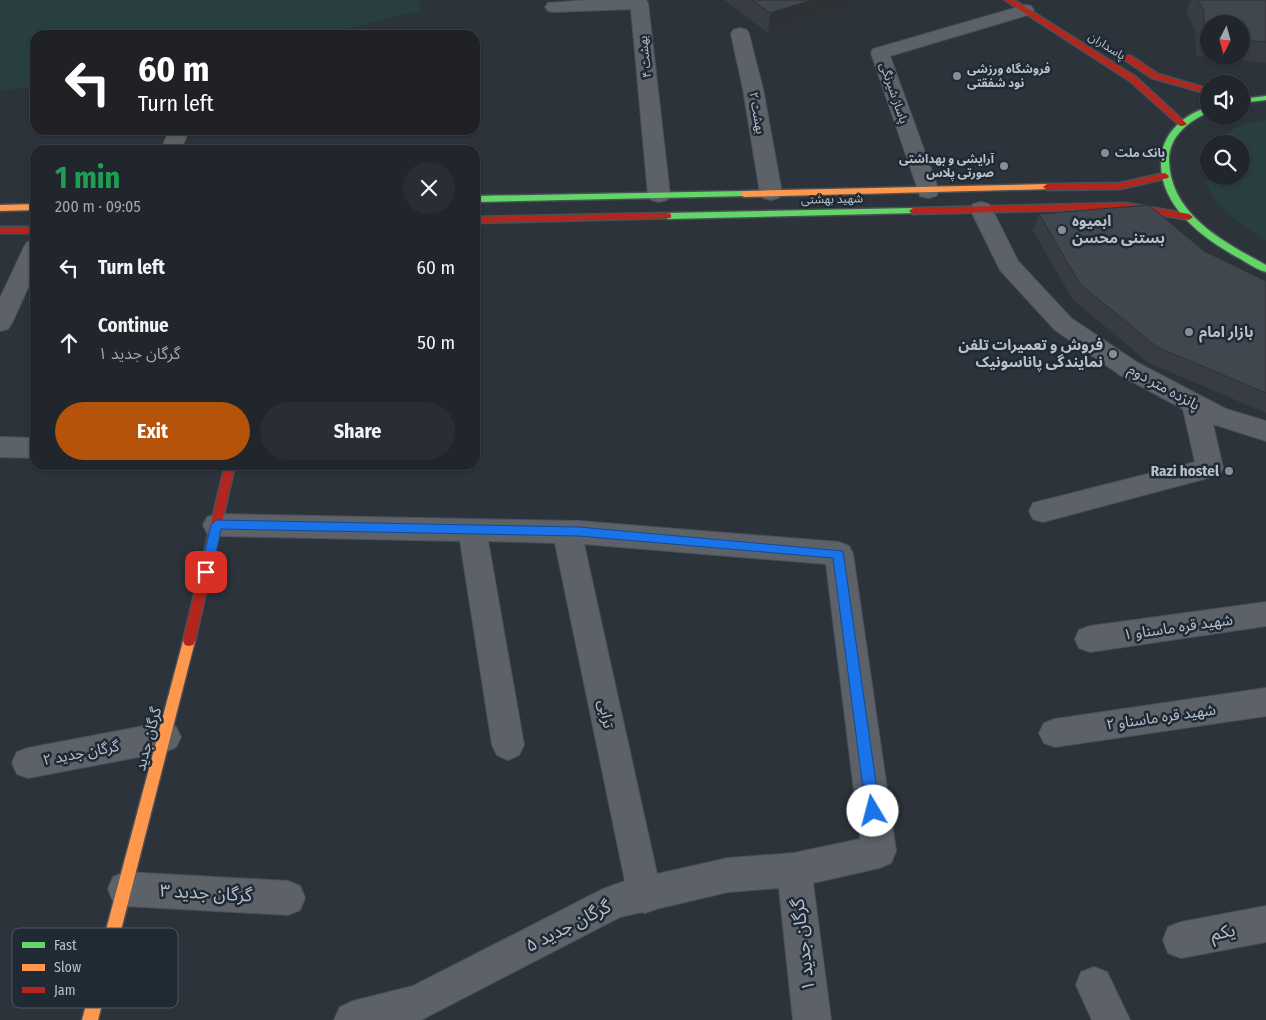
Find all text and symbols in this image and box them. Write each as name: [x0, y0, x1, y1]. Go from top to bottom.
north arrow: [1200, 15, 1250, 65]
map controls: [1200, 15, 1250, 185]
street label: پاسداران: [1085, 29, 1128, 64]
street label: ۴ بهشت: [636, 35, 654, 79]
text: 60 m: [138, 48, 209, 90]
icon: left: [55, 50, 120, 115]
street label: پاساژ شیرنگی: [876, 61, 911, 126]
place label: فروشگاه ورزشی نود شفقتی: [967, 62, 1050, 90]
marker: فروشگاه ورزشی نود شفقتی: [951, 70, 963, 82]
button: sound: [1200, 75, 1250, 125]
text: Turn left: [138, 90, 214, 117]
street label: بهشت ۲: [746, 91, 768, 135]
button: search: [1200, 135, 1250, 185]
place label: بانک ملت: [1115, 146, 1165, 160]
marker: بانک ملت: [1099, 147, 1111, 159]
place label: آرایشی و بهداشتی صورتی پلاس: [899, 152, 995, 182]
text: 1 min: [55, 160, 120, 196]
marker: آرایشی و بهداشتی صورتی پلاس: [998, 160, 1010, 172]
button: close: [403, 162, 455, 214]
street label: شهید بهشتی: [801, 191, 863, 207]
text: 200 m · 09:05: [55, 197, 141, 216]
place label: ابمیوه بستنی محسن: [1072, 212, 1165, 247]
marker: ابمیوه بستنی محسن: [1056, 224, 1068, 236]
icon: left: [55, 254, 83, 282]
text: Turn left: [98, 256, 165, 279]
text: 60 m: [417, 256, 455, 279]
text: Continue: [98, 314, 169, 337]
place label: بازار امام: [1199, 323, 1253, 343]
marker: بازار امام: [1183, 326, 1195, 338]
icon: ahead: [55, 329, 83, 357]
text: 50 m: [417, 331, 455, 354]
place label: فروش و تعمیرات تلفن نمایندگی پاناسونیک: [958, 336, 1103, 372]
text: گرگان جدید ۱: [98, 344, 180, 363]
marker: فروش و تعمیرات تلفن نمایندگی پاناسونیک: [1107, 348, 1119, 360]
street label: پانزده متر دوم: [1124, 360, 1203, 416]
button: Exit: [55, 402, 250, 460]
button: Share: [260, 402, 455, 460]
place label: Razi hostel: [1151, 462, 1220, 480]
marker: Razi hostel: [1223, 465, 1235, 477]
pin: [185, 551, 227, 593]
icon: arrive: [192, 558, 220, 586]
street label: ۱ شهید قره ماسناو: [1122, 610, 1234, 644]
street label: ترابی: [594, 698, 618, 730]
street label: ۲ شهید قره ماسناو: [1105, 700, 1217, 734]
street label: گرگان جدید: [131, 704, 165, 773]
street label: ۲ گرگان جدید: [41, 737, 121, 769]
position arrow: [846, 784, 898, 836]
street label: گرگان جدید ۳: [159, 880, 253, 906]
street label: گرگان جدید ۵: [522, 895, 615, 957]
street label: گرگان جدید ۱: [786, 897, 820, 992]
street label: یکم: [1209, 919, 1238, 947]
legend: [12, 928, 178, 1008]
text: Fast: [54, 937, 77, 954]
text: Slow: [54, 959, 81, 976]
text: Jam: [54, 982, 75, 999]

